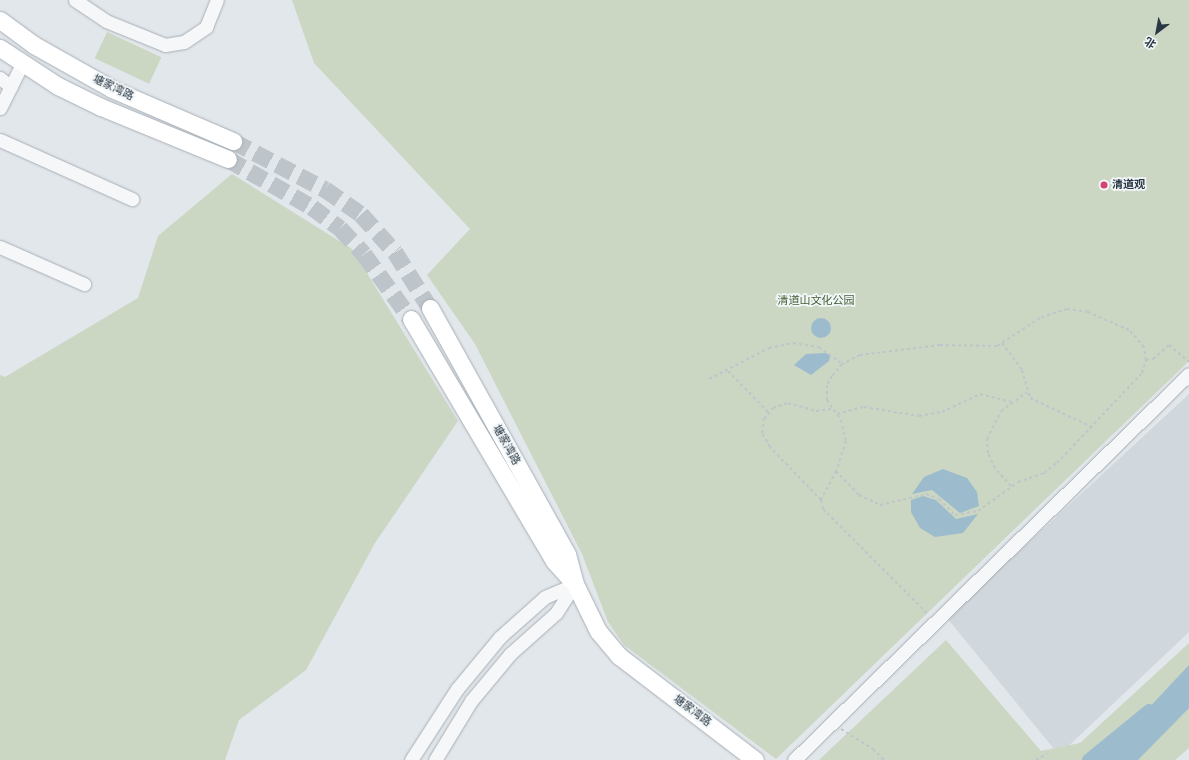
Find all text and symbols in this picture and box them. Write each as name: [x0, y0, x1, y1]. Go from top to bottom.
north arrow: [1137, 12, 1177, 52]
text: 北: [1142, 34, 1158, 51]
street label: 塘家湾路: [90, 72, 136, 104]
place label: 清道观: [1112, 178, 1145, 192]
marker: 清道观: [1099, 180, 1109, 190]
park label: 清道山文化公园: [778, 294, 854, 308]
street label: 塘家湾路: [490, 423, 522, 467]
street label: 塘家湾路: [670, 692, 714, 730]

